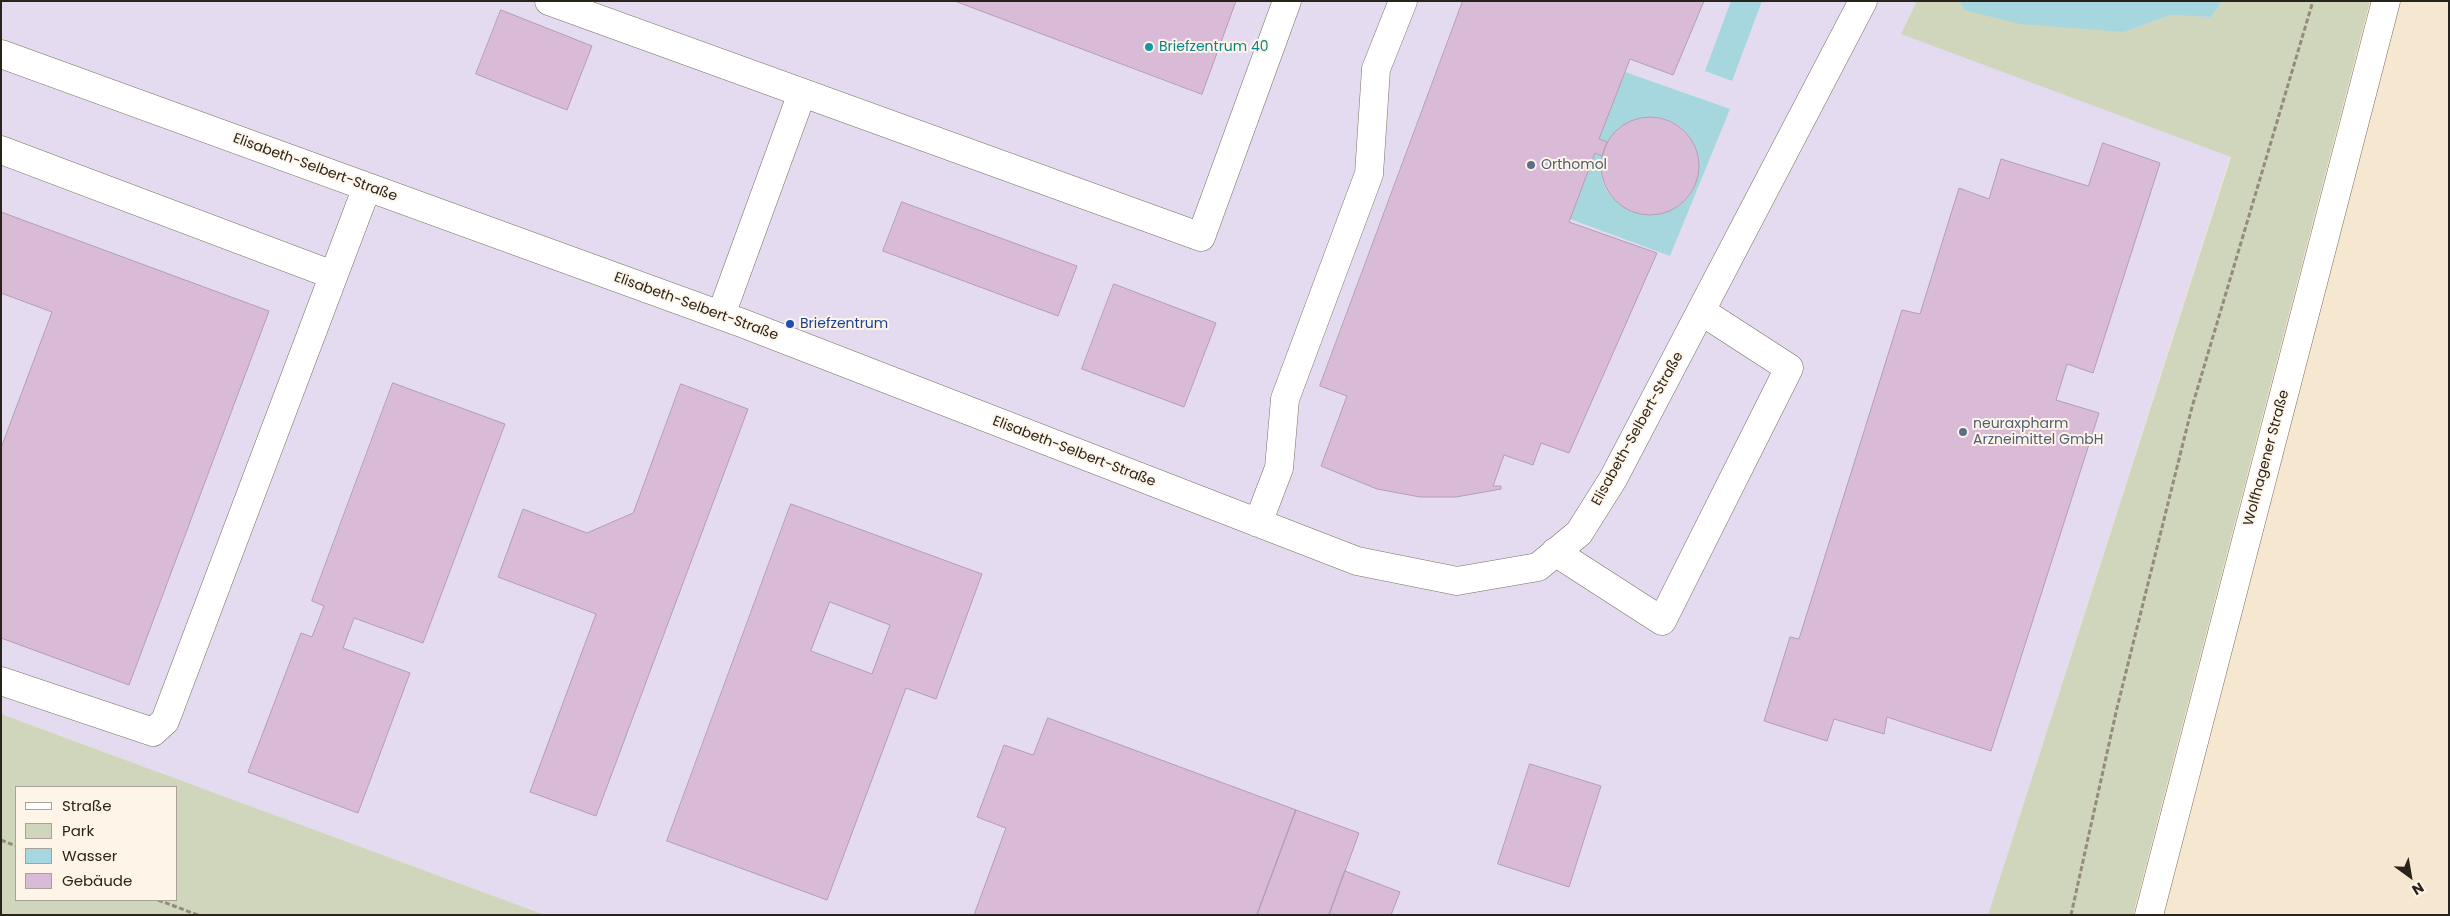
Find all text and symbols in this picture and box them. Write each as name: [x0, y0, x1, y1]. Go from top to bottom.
place label: Briefzentrum 40: [1159, 39, 1269, 55]
marker: Briefzentrum 40: [1143, 41, 1155, 53]
street label: Elisabeth-Selbert-Straße: [231, 130, 399, 206]
place label: Orthomol: [1541, 157, 1607, 173]
marker: Orthomol: [1525, 159, 1537, 171]
street label: Elisabeth-Selbert-Straße: [612, 269, 780, 345]
place label: Briefzentrum: [800, 316, 888, 332]
marker: Briefzentrum: [784, 318, 796, 330]
street label: Elisabeth-Selbert-Straße: [1589, 349, 1687, 509]
street label: Wolfhagener Straße: [2241, 388, 2293, 528]
street label: Elisabeth-Selbert-Straße: [990, 413, 1158, 491]
place label: neuraxpharm Arzneimittel GmbH: [1973, 416, 2103, 448]
marker: neuraxpharm Arzneimittel GmbH: [1957, 426, 1969, 438]
legend: [15, 786, 178, 901]
text: Straße: [62, 795, 112, 816]
text: Park: [62, 820, 94, 841]
text: Wasser: [62, 845, 117, 866]
north arrow: [2385, 851, 2435, 901]
text: Gebäude: [62, 870, 132, 891]
text: N: [2408, 877, 2428, 900]

